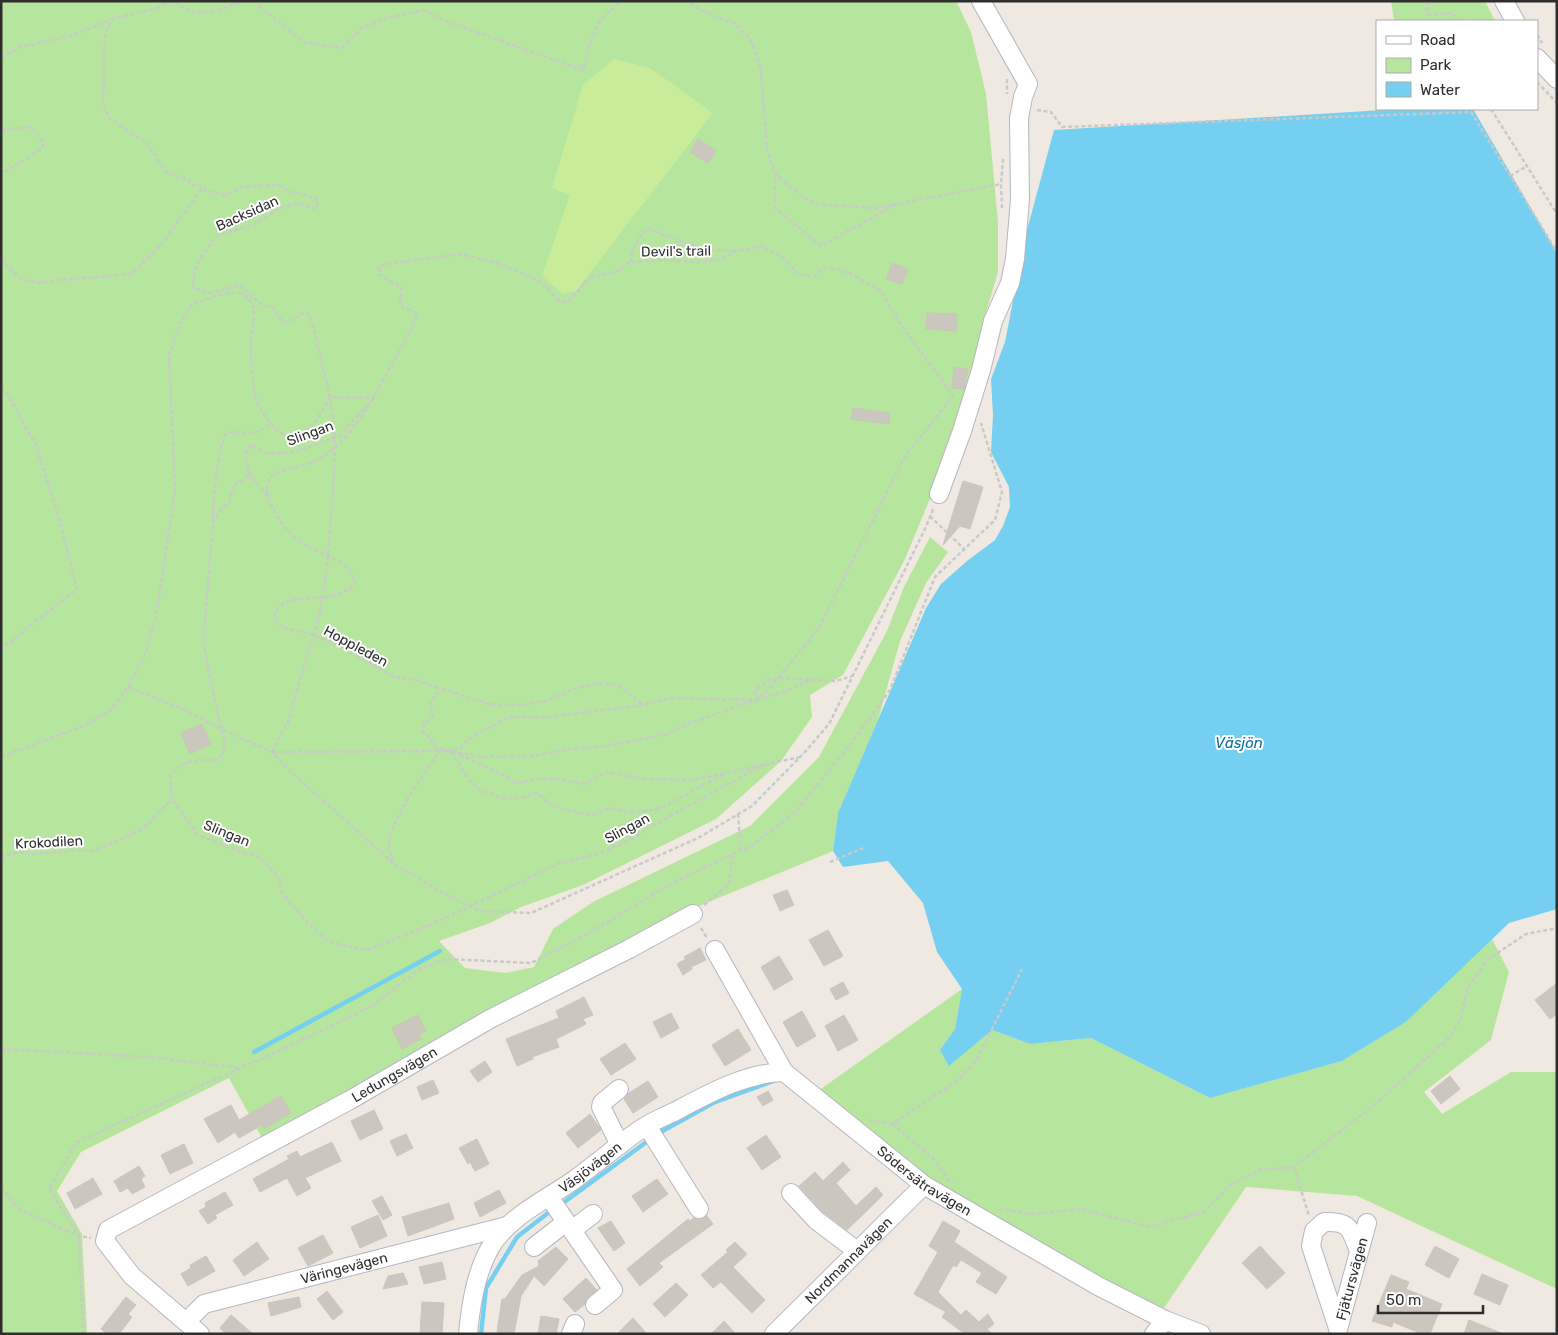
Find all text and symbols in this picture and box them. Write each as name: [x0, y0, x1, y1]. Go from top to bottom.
legend: [1376, 20, 1538, 110]
text: Road: [1420, 31, 1456, 49]
text: Park: [1420, 56, 1451, 74]
text: Water: [1420, 81, 1460, 99]
street label: Backsidan: [213, 192, 281, 235]
street label: Devil's trail: [641, 242, 711, 261]
street label: Slingan: [284, 417, 336, 450]
street label: Hoppleden: [321, 622, 391, 671]
water label: Väsjön: [1215, 734, 1263, 752]
street label: Slingan: [602, 810, 653, 847]
street label: Slingan: [201, 816, 253, 850]
street label: Krokodilen: [15, 832, 83, 853]
street label: Ledungsvägen: [349, 1043, 440, 1106]
street label: Väsjövägen: [556, 1138, 625, 1197]
street label: Södersätravägen: [873, 1143, 974, 1220]
street label: Nordmannavägen: [802, 1213, 896, 1307]
street label: Fjätursvägen: [1333, 1236, 1372, 1322]
street label: Väringevägen: [299, 1249, 389, 1288]
scale bar: [1378, 1282, 1483, 1314]
text: 50 m: [1386, 1291, 1421, 1309]

